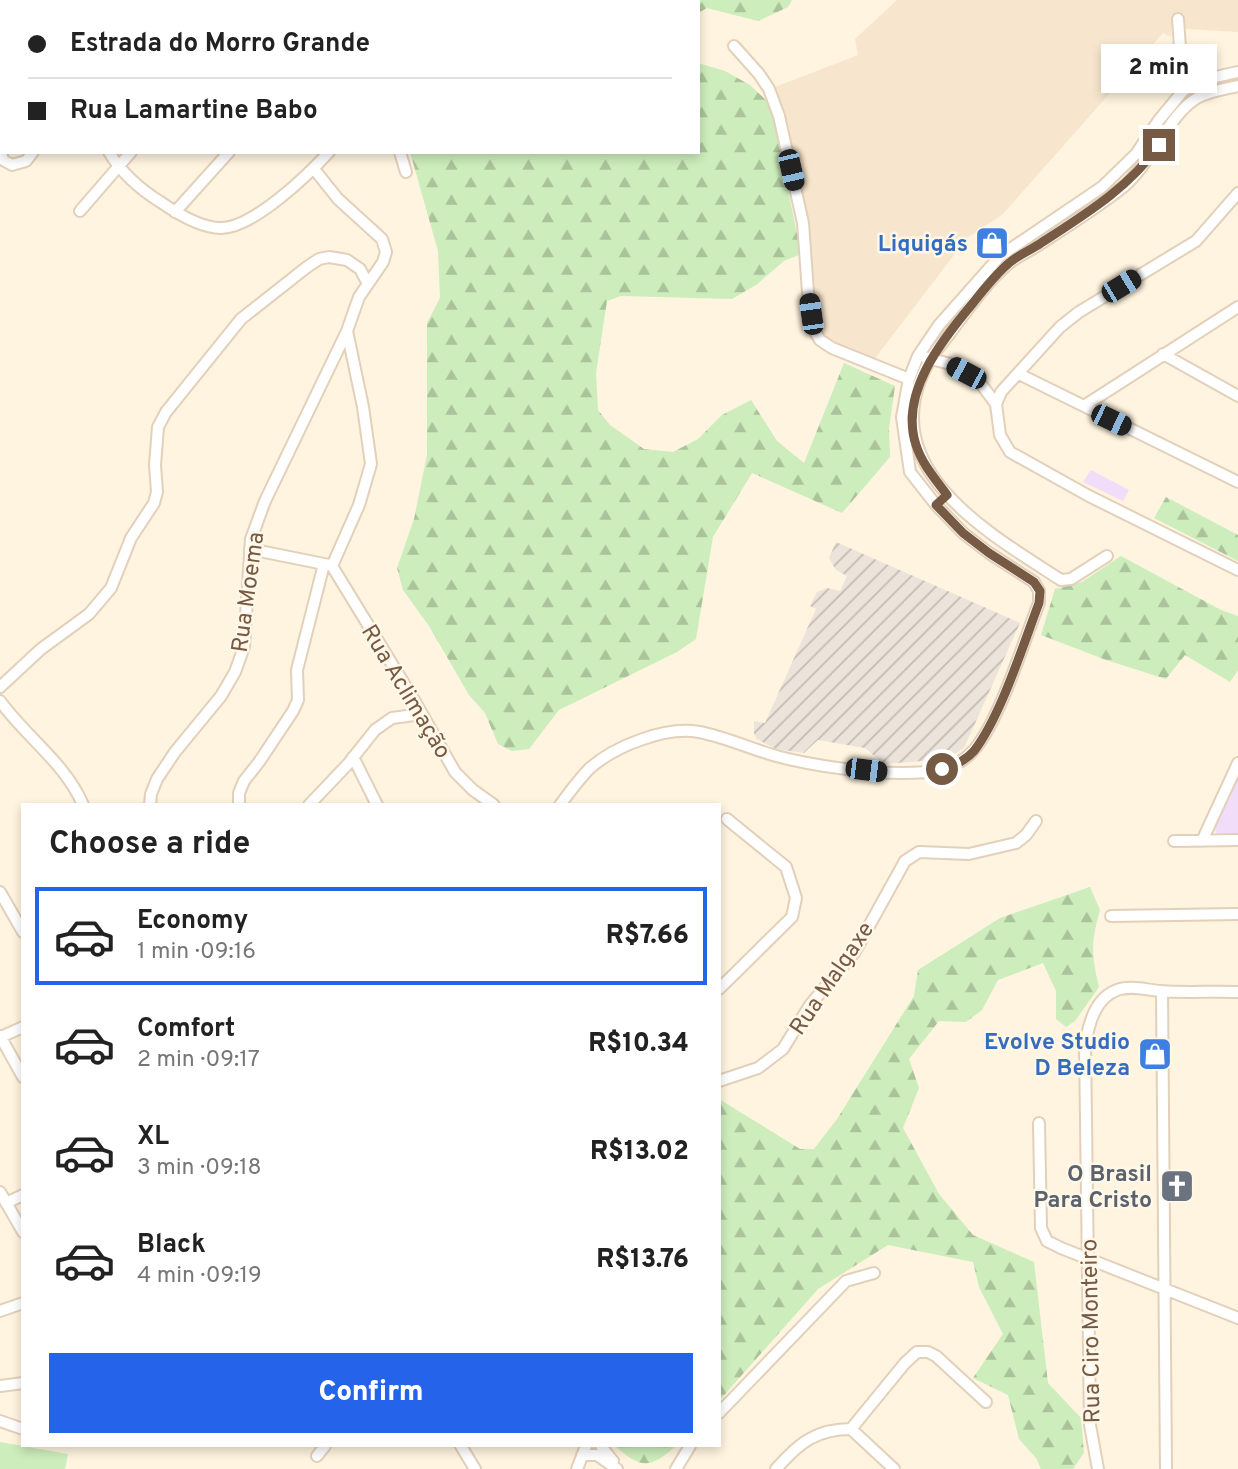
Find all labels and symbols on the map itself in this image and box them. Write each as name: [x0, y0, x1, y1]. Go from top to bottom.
callout: 2 min: [1101, 44, 1217, 92]
route end: [1143, 129, 1175, 161]
car: [777, 147, 806, 193]
shop icon: Liquigás: [973, 224, 1011, 262]
place label: Liquigás: [878, 231, 968, 260]
car: [1098, 266, 1145, 306]
car: [798, 292, 825, 336]
car: [943, 354, 990, 392]
car: [1088, 401, 1135, 439]
street label: Rua Moema: [227, 530, 272, 655]
street label: Rua Aclimação: [353, 620, 456, 765]
route start: [926, 753, 958, 785]
car: [844, 757, 889, 783]
street label: Rua Malgaxe: [785, 917, 882, 1042]
place label: Evolve Studio D Beleza: [984, 1029, 1130, 1084]
shop icon: Evolve Studio D Beleza: [1136, 1035, 1174, 1073]
place label: O Brasil Para Cristo: [1033, 1161, 1152, 1216]
church icon: O Brasil Para Cristo: [1158, 1167, 1196, 1205]
street label: Rua Ciro Monteiro: [1076, 1238, 1109, 1424]

